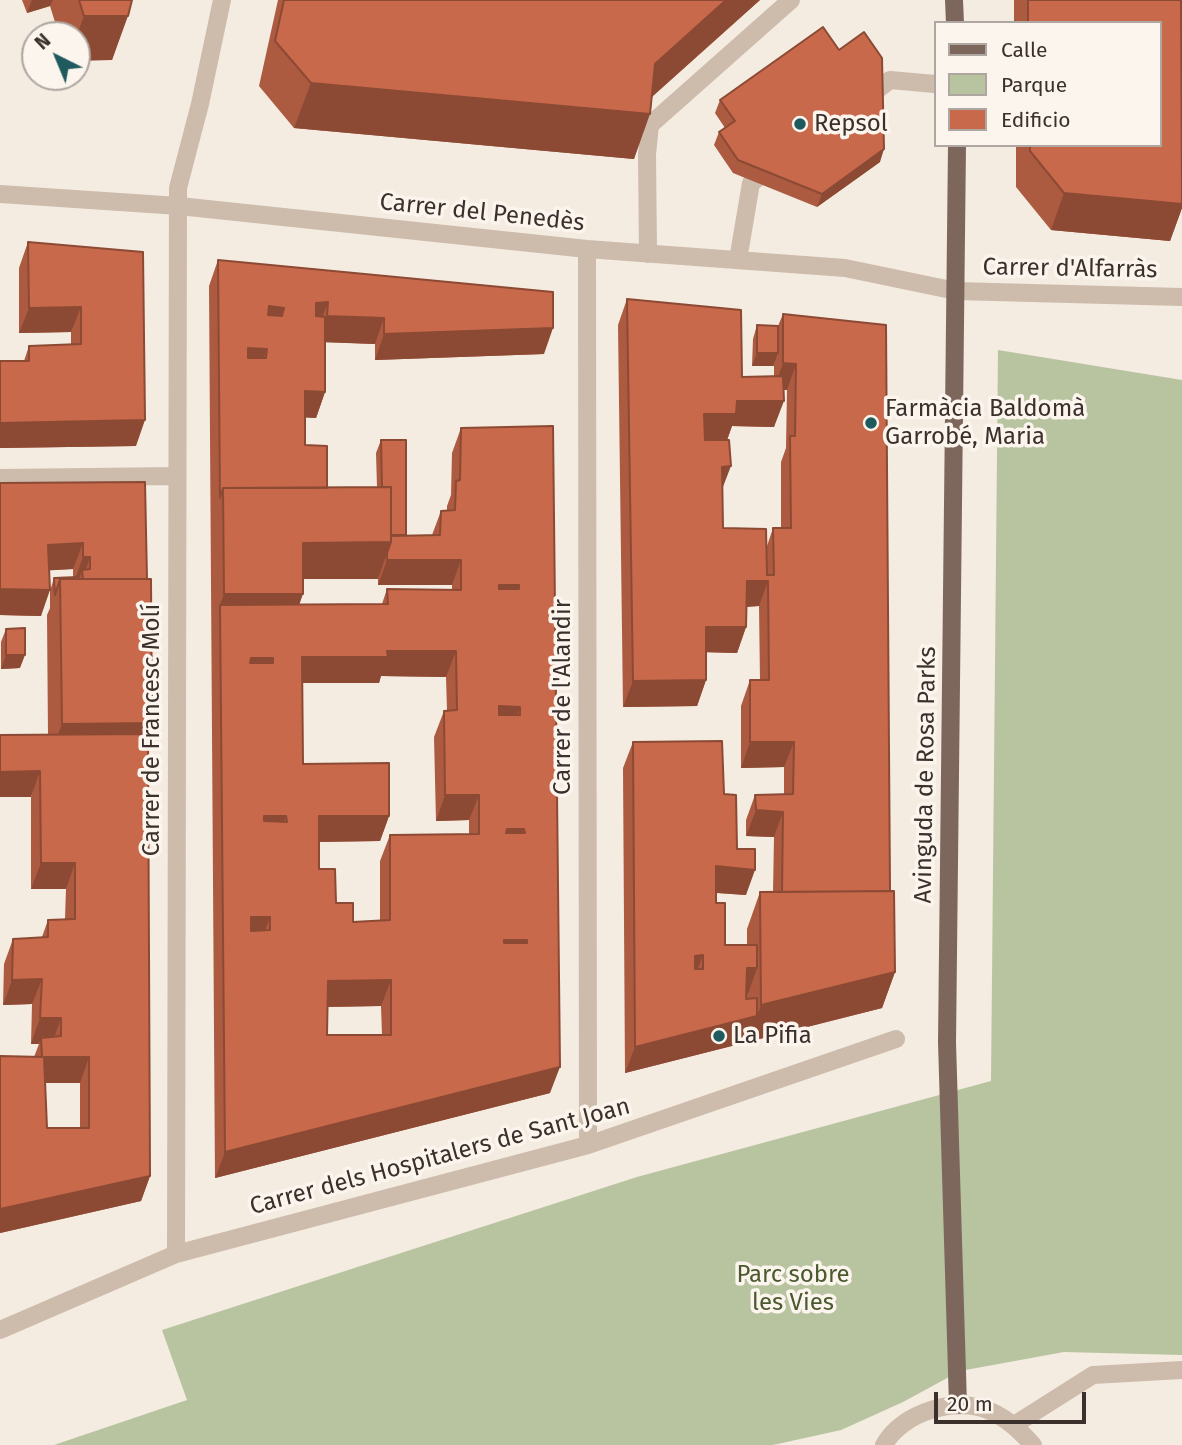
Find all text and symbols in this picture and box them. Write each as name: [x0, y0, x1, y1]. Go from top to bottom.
north arrow: [21, 21, 91, 91]
legend: [934, 21, 1161, 147]
text: N: [30, 29, 55, 54]
text: Calle: [1001, 37, 1047, 63]
text: Parque: [1001, 72, 1067, 98]
text: Edificio: [1001, 107, 1071, 133]
place label: Repsol: [814, 110, 888, 138]
marker: Repsol: [792, 116, 808, 132]
street label: Carrer del Penedès: [378, 188, 586, 238]
street label: Carrer d'Alfarràs: [982, 253, 1158, 285]
place label: Farmàcia Baldomà Garrobé, Maria: [885, 395, 1085, 451]
marker: Farmàcia Baldomà Garrobé, Maria: [863, 415, 879, 431]
street label: Carrer de l'Alandir: [549, 599, 577, 795]
street label: Carrer de Francesc Molí: [138, 604, 166, 856]
street label: Avinguda de Rosa Parks: [909, 646, 943, 904]
place label: La Pifia: [733, 1022, 812, 1050]
marker: La Pifia: [711, 1028, 727, 1044]
street label: Carrer dels Hospitalers de Sant Joan: [247, 1092, 633, 1222]
park label: Parc sobre les Vies: [736, 1261, 850, 1317]
scale bar: [937, 1378, 1089, 1422]
text: 20 m: [947, 1391, 993, 1417]

